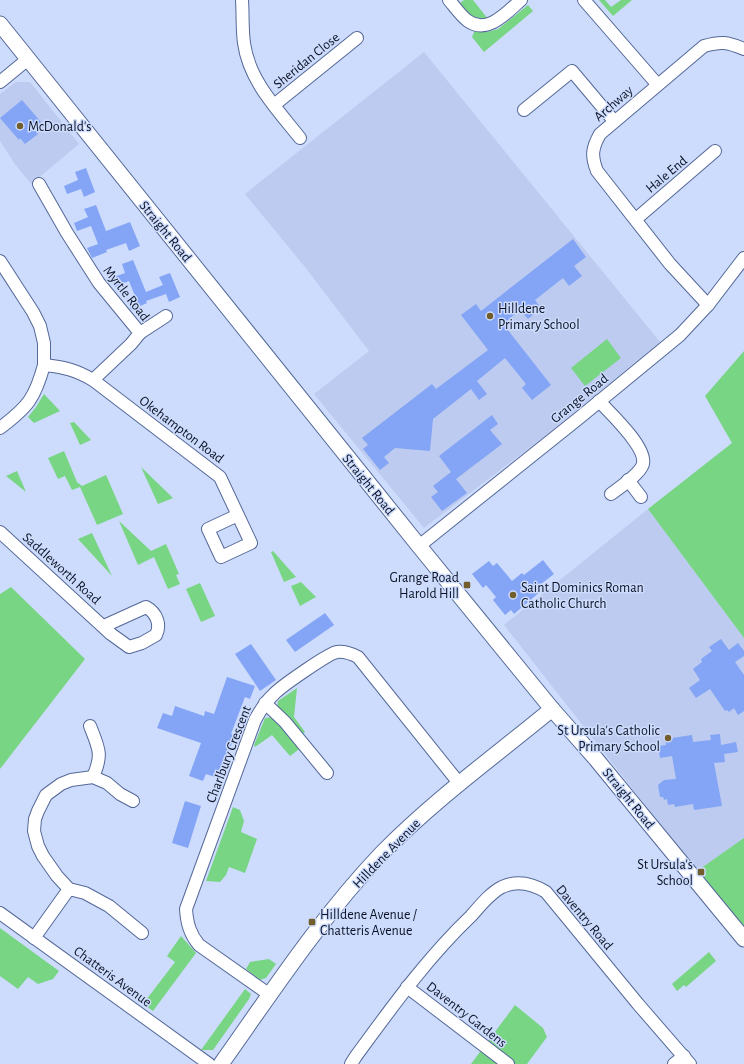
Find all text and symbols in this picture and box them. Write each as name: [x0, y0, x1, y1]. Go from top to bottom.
street label: Sheridan Close: [271, 30, 342, 92]
street label: Archway: [592, 83, 636, 124]
place label: McDonald's: [28, 120, 91, 134]
marker: McDonald's: [15, 121, 25, 131]
street label: Hale End: [643, 154, 690, 196]
street label: Straight Road: [136, 198, 194, 265]
street label: Myrtle Road: [100, 263, 152, 324]
place label: Hilldene Primary School: [498, 302, 580, 332]
marker: Hilldene Primary School: [485, 311, 495, 321]
street label: Grange Road: [548, 371, 611, 426]
street label: Okehampton Road: [137, 394, 226, 466]
street label: Straight Road: [339, 451, 397, 518]
street label: Saddleworth Road: [20, 530, 103, 607]
place label: Grange Road Harold Hill: [390, 571, 459, 601]
marker: Grange Road Harold Hill: [462, 580, 472, 590]
place label: Saint Dominics Roman Catholic Church: [521, 581, 644, 611]
marker: Saint Dominics Roman Catholic Church: [508, 590, 518, 600]
street label: Charlbury Crescent: [204, 703, 254, 805]
place label: St Ursula's Catholic Primary School: [557, 724, 661, 754]
marker: St Ursula's Catholic Primary School: [663, 733, 673, 743]
street label: Straight Road: [599, 765, 657, 832]
street label: Hilldene Avenue: [350, 816, 423, 891]
place label: St Ursula's School: [637, 858, 693, 888]
marker: St Ursula's School: [696, 867, 706, 877]
street label: Daventry Road: [553, 882, 615, 953]
place label: Hilldene Avenue / Chatteris Avenue: [320, 908, 418, 938]
marker: Hilldene Avenue / Chatteris Avenue: [307, 917, 317, 927]
street label: Chatteris Avenue: [71, 944, 154, 1010]
street label: Daventry Gardens: [424, 979, 509, 1050]

